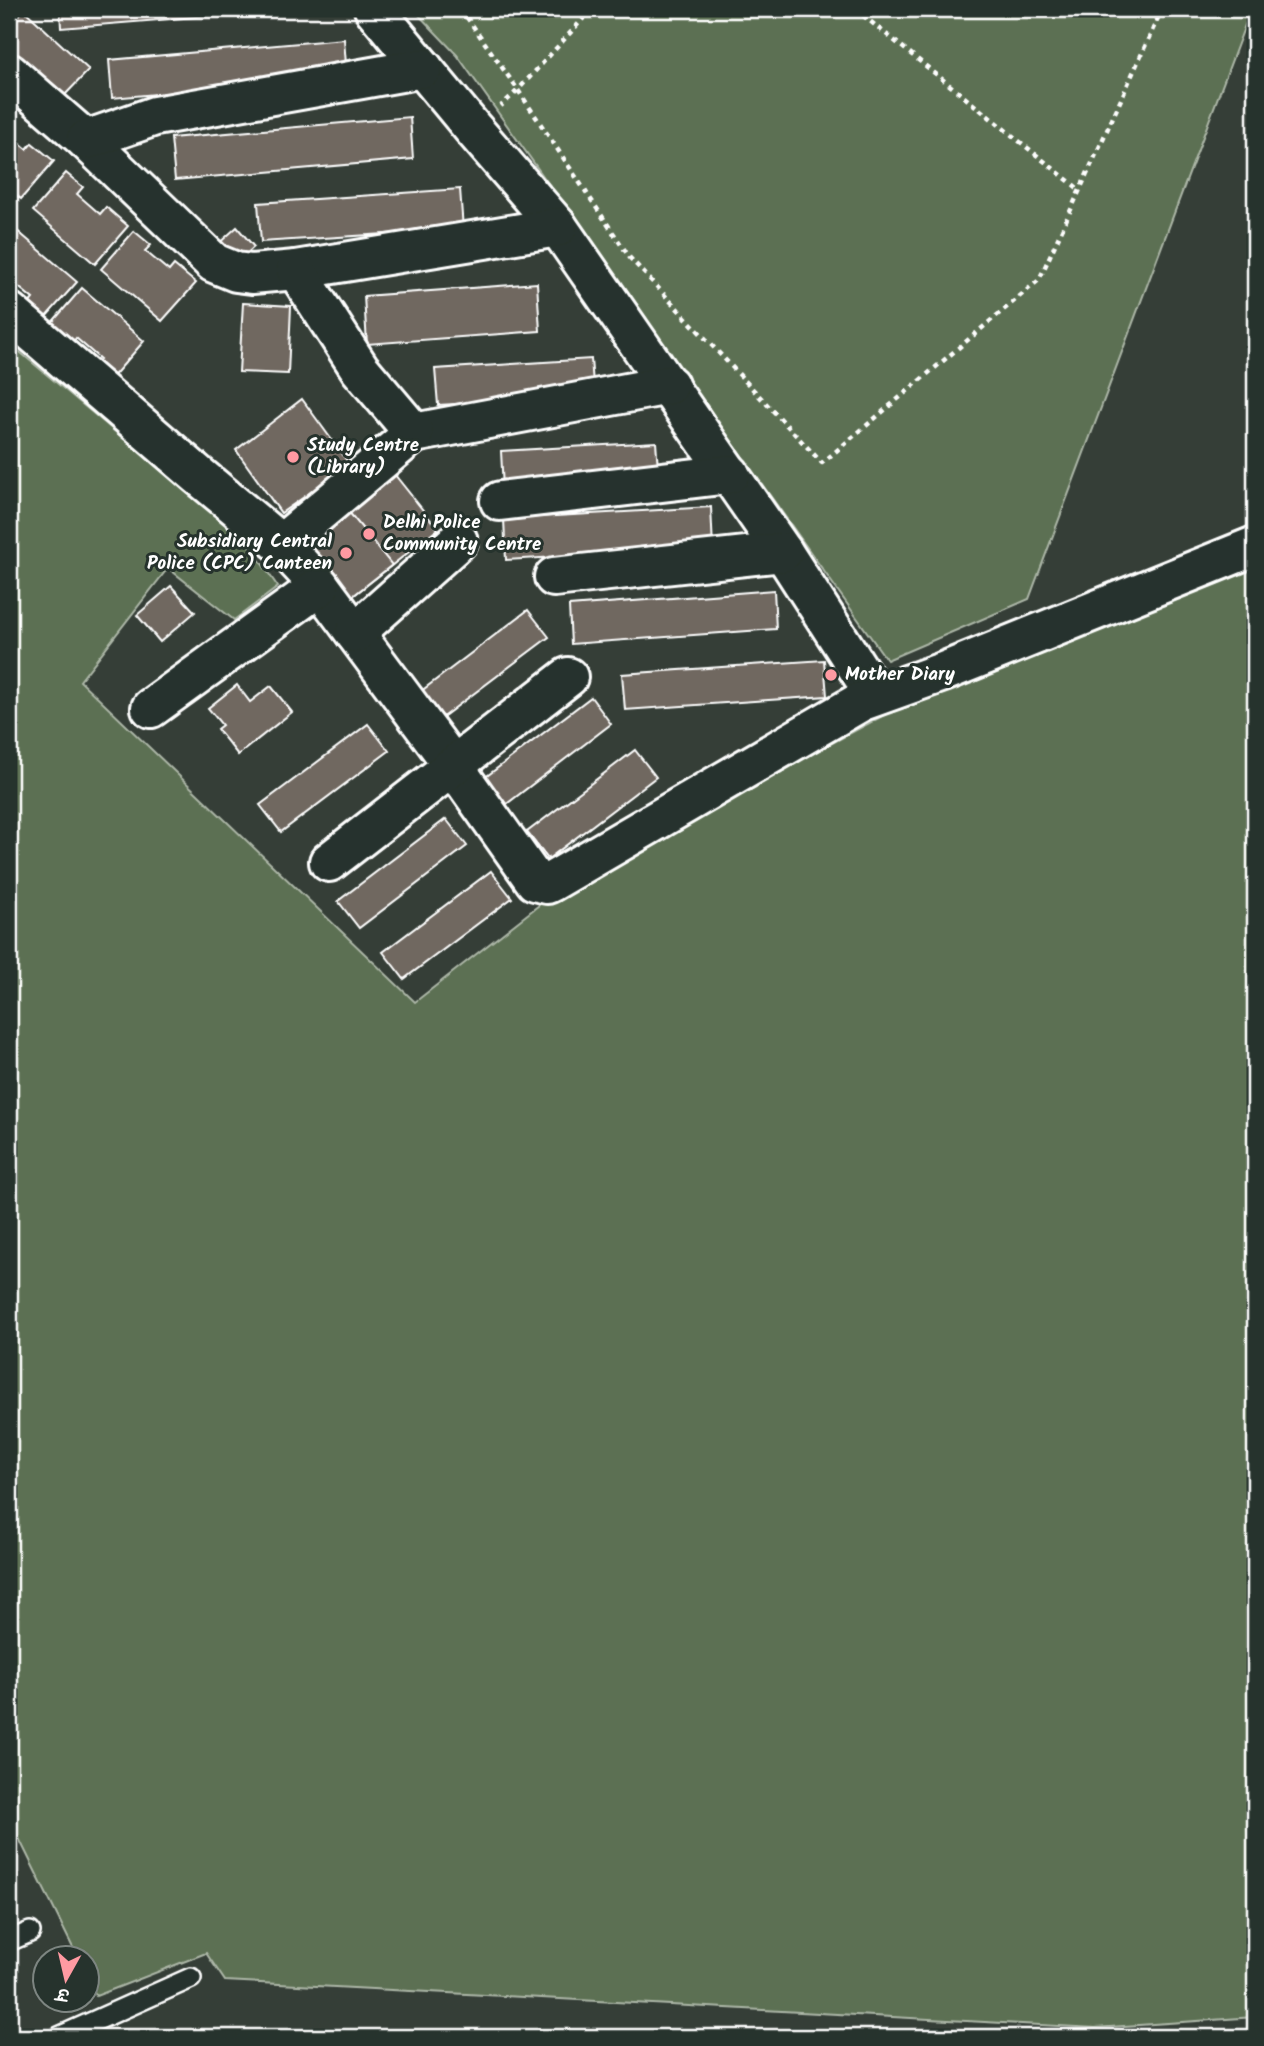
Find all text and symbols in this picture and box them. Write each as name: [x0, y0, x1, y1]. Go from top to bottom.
place label: Study Centre (Library): [307, 431, 419, 483]
marker: Study Centre (Library): [285, 449, 301, 465]
place label: Delhi Police Community Centre: [383, 508, 541, 560]
marker: Delhi Police Community Centre: [361, 526, 377, 542]
place label: Subsidiary Central Police (CPC) Canteen: [147, 527, 333, 579]
marker: Subsidiary Central Police (CPC) Canteen: [338, 545, 354, 561]
place label: Mother Diary: [845, 660, 955, 690]
marker: Mother Diary: [823, 667, 839, 683]
north arrow: [32, 1944, 102, 2014]
text: उ: [52, 1978, 72, 2010]

